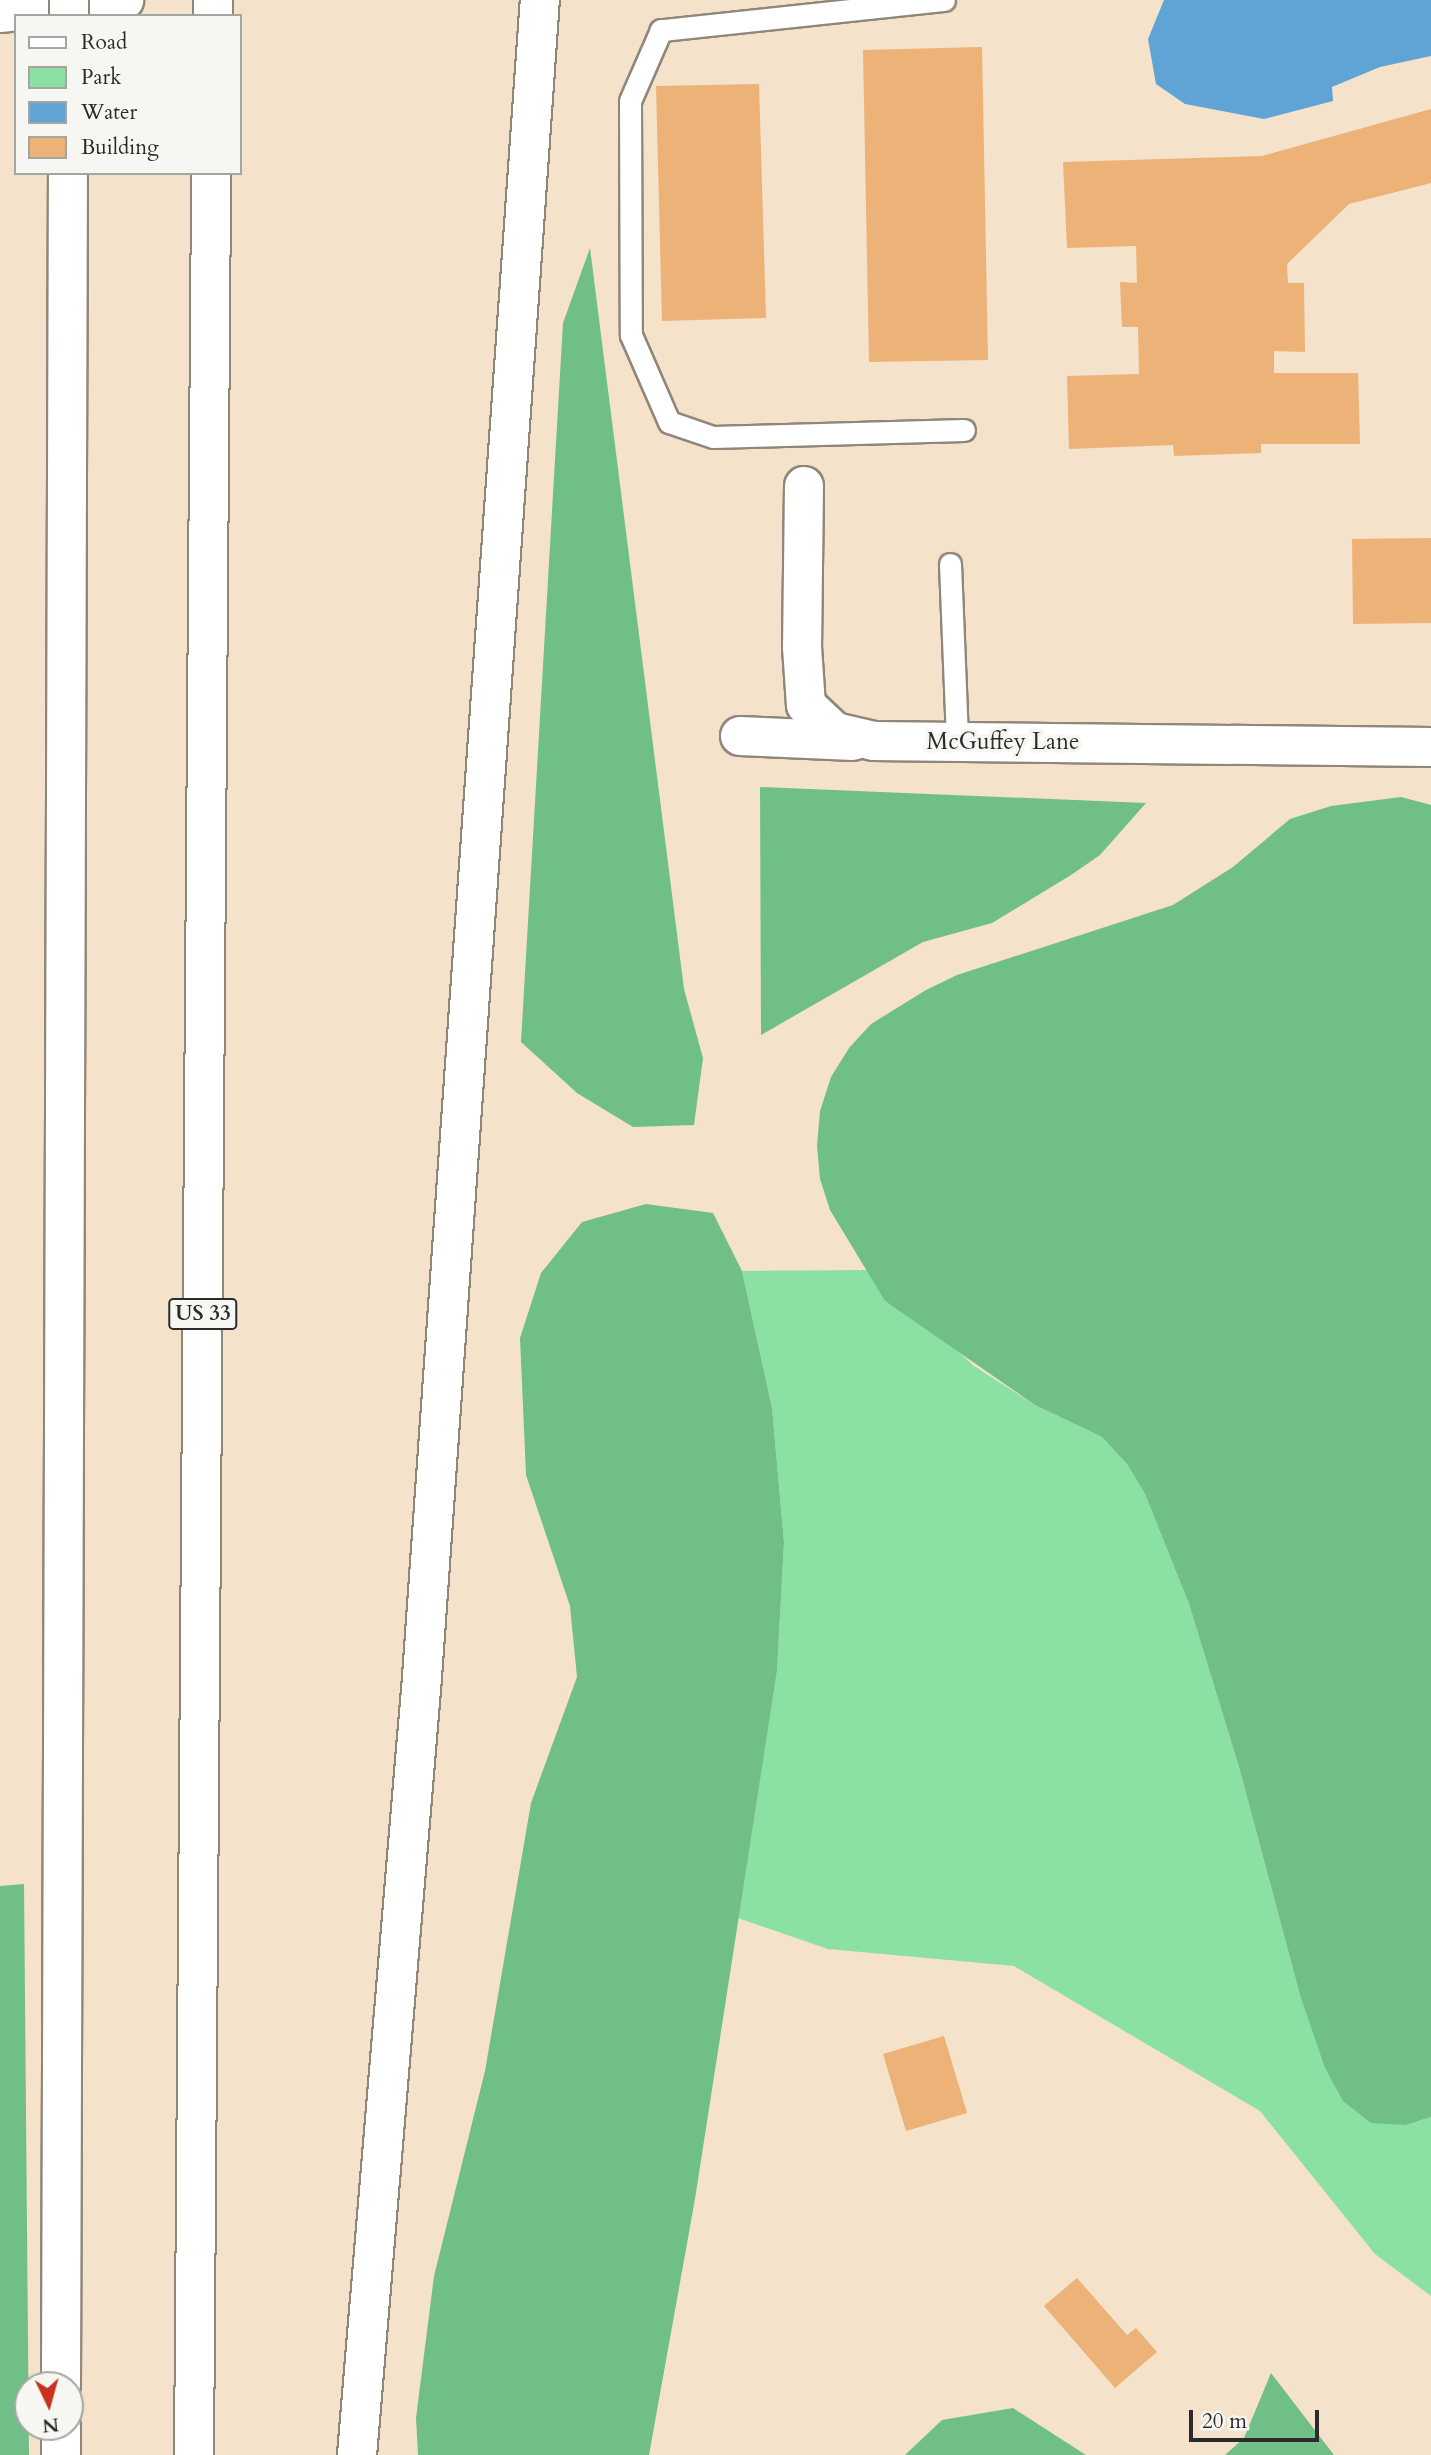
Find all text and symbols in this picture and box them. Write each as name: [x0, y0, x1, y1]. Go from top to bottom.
legend: [14, 14, 242, 175]
text: Road: [81, 28, 127, 57]
text: Park: [81, 63, 121, 92]
text: Water: [81, 98, 137, 127]
text: Building: [81, 133, 159, 162]
street label: McGuffey Lane: [927, 728, 1079, 756]
road number: US 33: [168, 1296, 238, 1332]
north arrow: [14, 2371, 84, 2441]
scale bar: [1193, 2396, 1322, 2440]
text: 20 m: [1202, 2407, 1247, 2436]
text: N: [41, 2411, 60, 2439]

